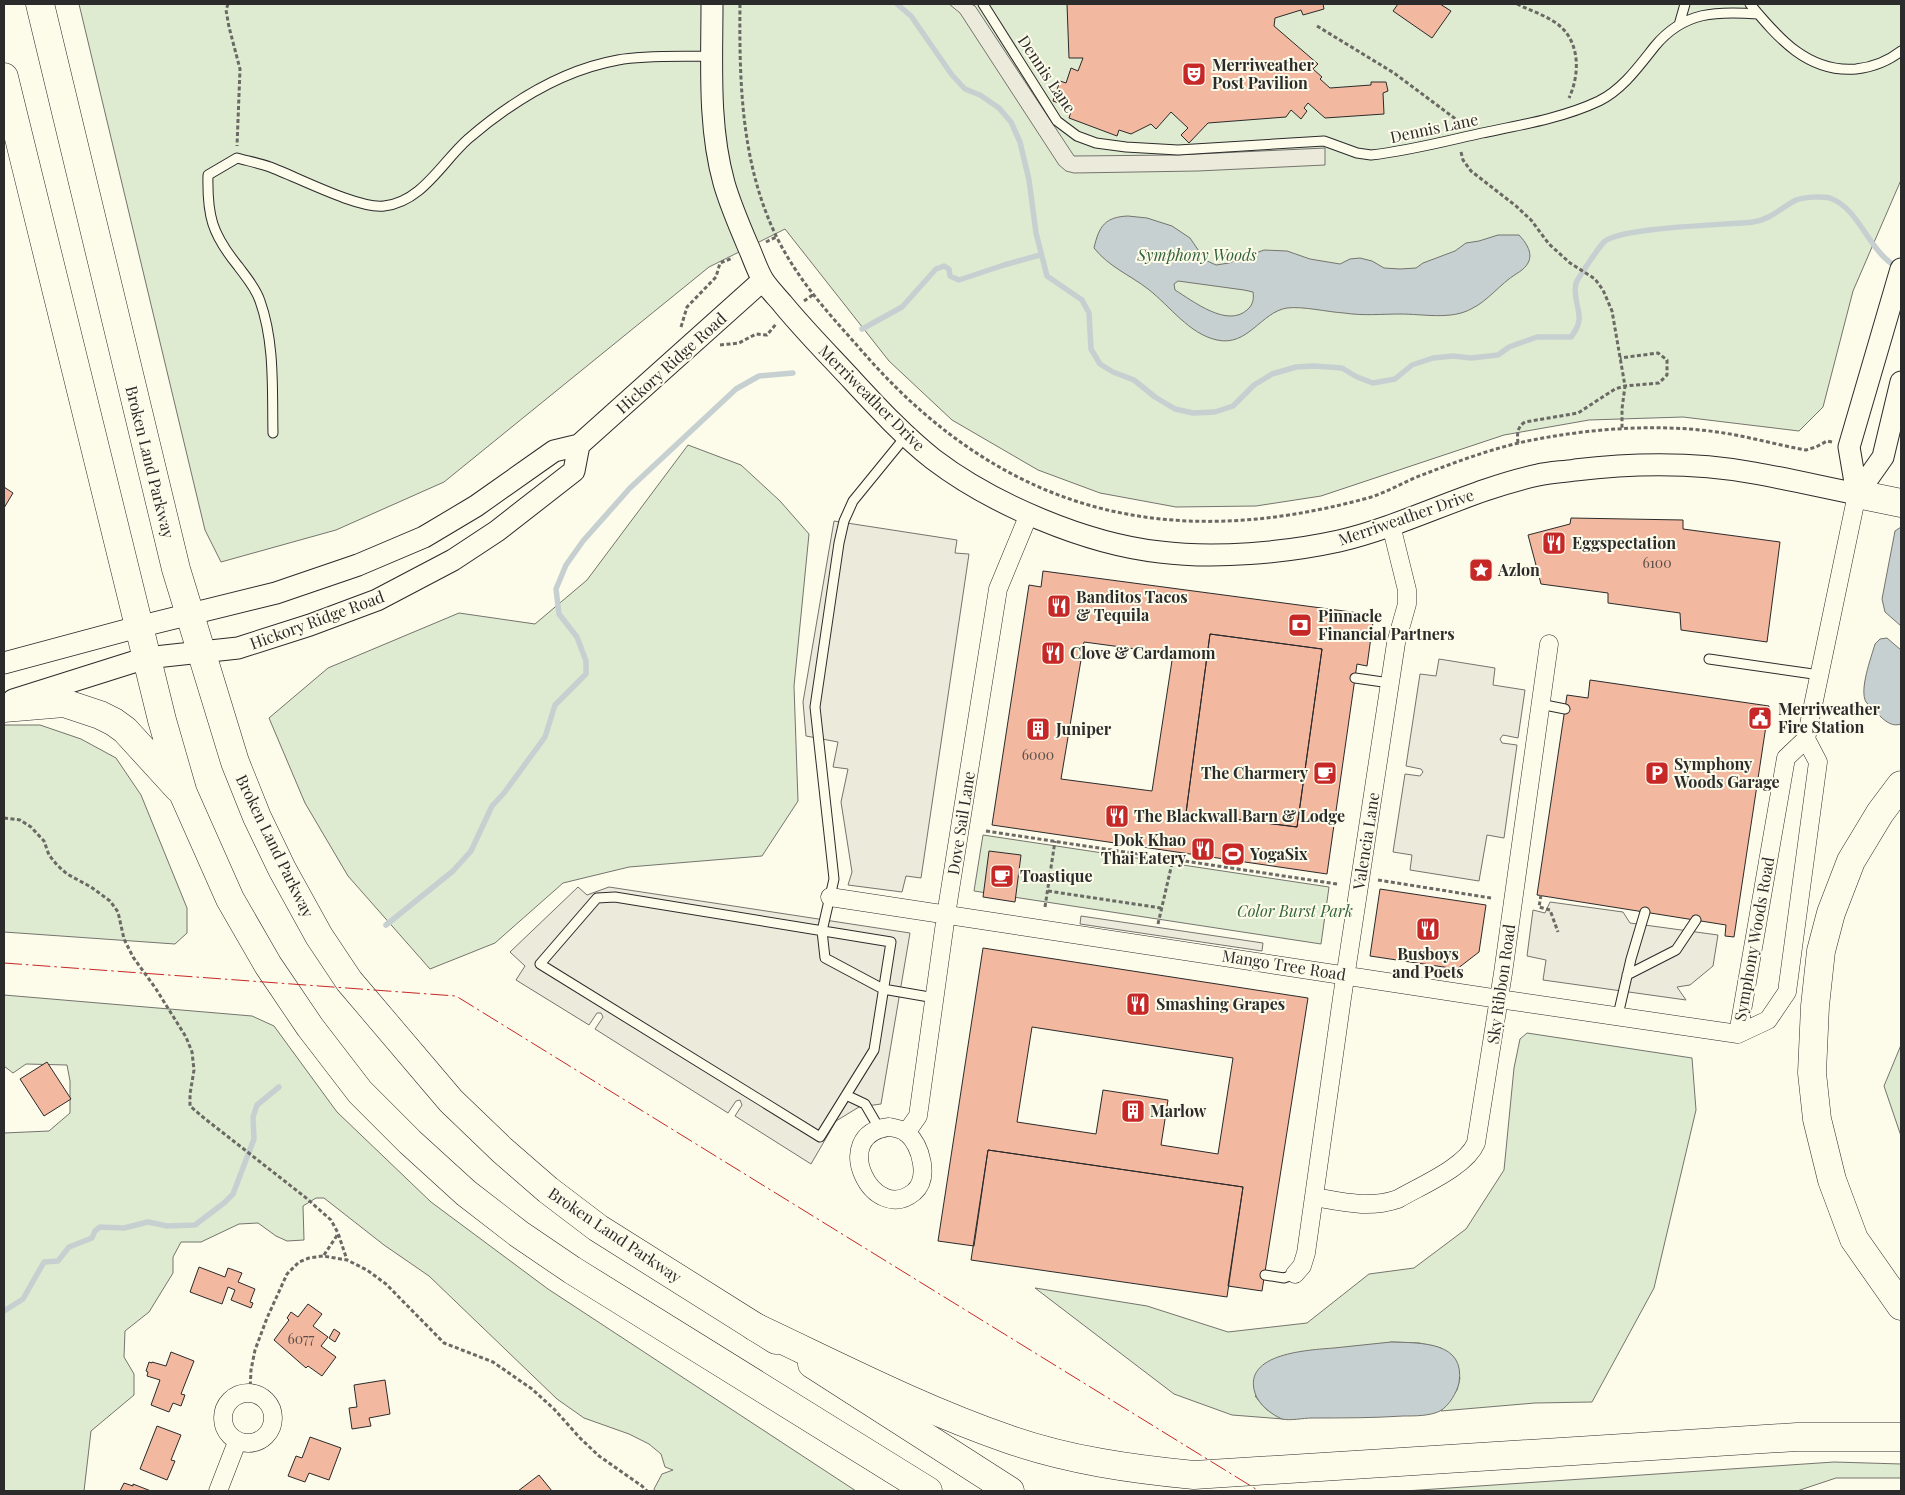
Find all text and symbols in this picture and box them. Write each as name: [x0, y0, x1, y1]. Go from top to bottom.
street label: Dennis Lane: [1014, 31, 1081, 117]
place label: Merriweather Post Pavilion: [1212, 54, 1314, 93]
theatre icon: Merriweather Post Pavilion: [1181, 61, 1207, 87]
street label: Dennis Lane: [1388, 108, 1480, 147]
park label: Symphony Woods: [1136, 244, 1257, 265]
street label: Hickory Ridge Road: [611, 307, 730, 418]
street label: Merriweather Drive: [815, 340, 930, 455]
street label: Broken Land Parkway: [121, 383, 180, 540]
street label: Merriweather Drive: [1335, 483, 1476, 550]
restaurant icon: Eggspectation: [1541, 530, 1567, 556]
place label: Eggspectation: [1572, 532, 1676, 553]
house number: 6100: [1642, 553, 1672, 572]
place icon: Azlon: [1468, 557, 1494, 583]
place label: Azlon: [1497, 559, 1540, 580]
street label: Hickory Ridge Road: [247, 585, 387, 654]
place label: Banditos Tacos & Tequila: [1076, 586, 1188, 625]
restaurant icon: Banditos Tacos & Tequila: [1046, 593, 1072, 619]
place label: Pinnacle Financial Partners: [1318, 605, 1455, 644]
bank icon: Pinnacle Financial Partners: [1287, 612, 1313, 638]
restaurant icon: Clove & Cardamom: [1040, 640, 1066, 666]
place label: Clove & Cardamom: [1070, 642, 1216, 663]
place label: Merriweather Fire Station: [1778, 698, 1880, 737]
public building icon: Merriweather Fire Station: [1747, 705, 1773, 731]
building icon: Juniper: [1025, 716, 1051, 742]
place label: Juniper: [1055, 718, 1112, 739]
house number: 6000: [1022, 745, 1054, 764]
place label: Symphony Woods Garage: [1673, 753, 1780, 792]
cafe icon: The Charmery: [1312, 760, 1338, 786]
parking icon: Symphony Woods Garage: [1644, 760, 1670, 786]
place label: The Charmery: [1201, 762, 1309, 783]
street label: Dove Sail Lane: [942, 769, 979, 876]
street label: Broken Land Parkway: [232, 771, 319, 921]
street label: Valencia Lane: [1347, 791, 1384, 892]
restaurant icon: The Blackwall Barn & Lodge: [1104, 803, 1130, 829]
place label: The Blackwall Barn & Lodge: [1134, 805, 1345, 826]
place label: Dok Khao Thai Eatery: [1101, 829, 1187, 868]
restaurant icon: Dok Khao Thai Eatery: [1190, 836, 1216, 862]
sports icon: YogaSix: [1220, 841, 1246, 867]
place label: YogaSix: [1249, 843, 1308, 864]
street label: Symphony Woods Road: [1729, 855, 1778, 1023]
cafe icon: Toastique: [989, 863, 1015, 889]
place label: Toastique: [1020, 865, 1093, 886]
park label: Color Burst Park: [1237, 900, 1353, 921]
restaurant icon: Busboys and Poets: [1415, 916, 1441, 942]
street label: Sky Ribbon Road: [1482, 923, 1519, 1045]
place label: Busboys and Poets: [1392, 943, 1464, 982]
street label: Mango Tree Road: [1221, 944, 1348, 985]
restaurant icon: Smashing Grapes: [1125, 991, 1151, 1017]
place label: Smashing Grapes: [1156, 993, 1285, 1014]
building icon: Marlow: [1120, 1098, 1146, 1124]
place label: Marlow: [1150, 1100, 1207, 1121]
street label: Broken Land Parkway: [545, 1182, 686, 1287]
house number: 6077: [287, 1329, 315, 1348]

